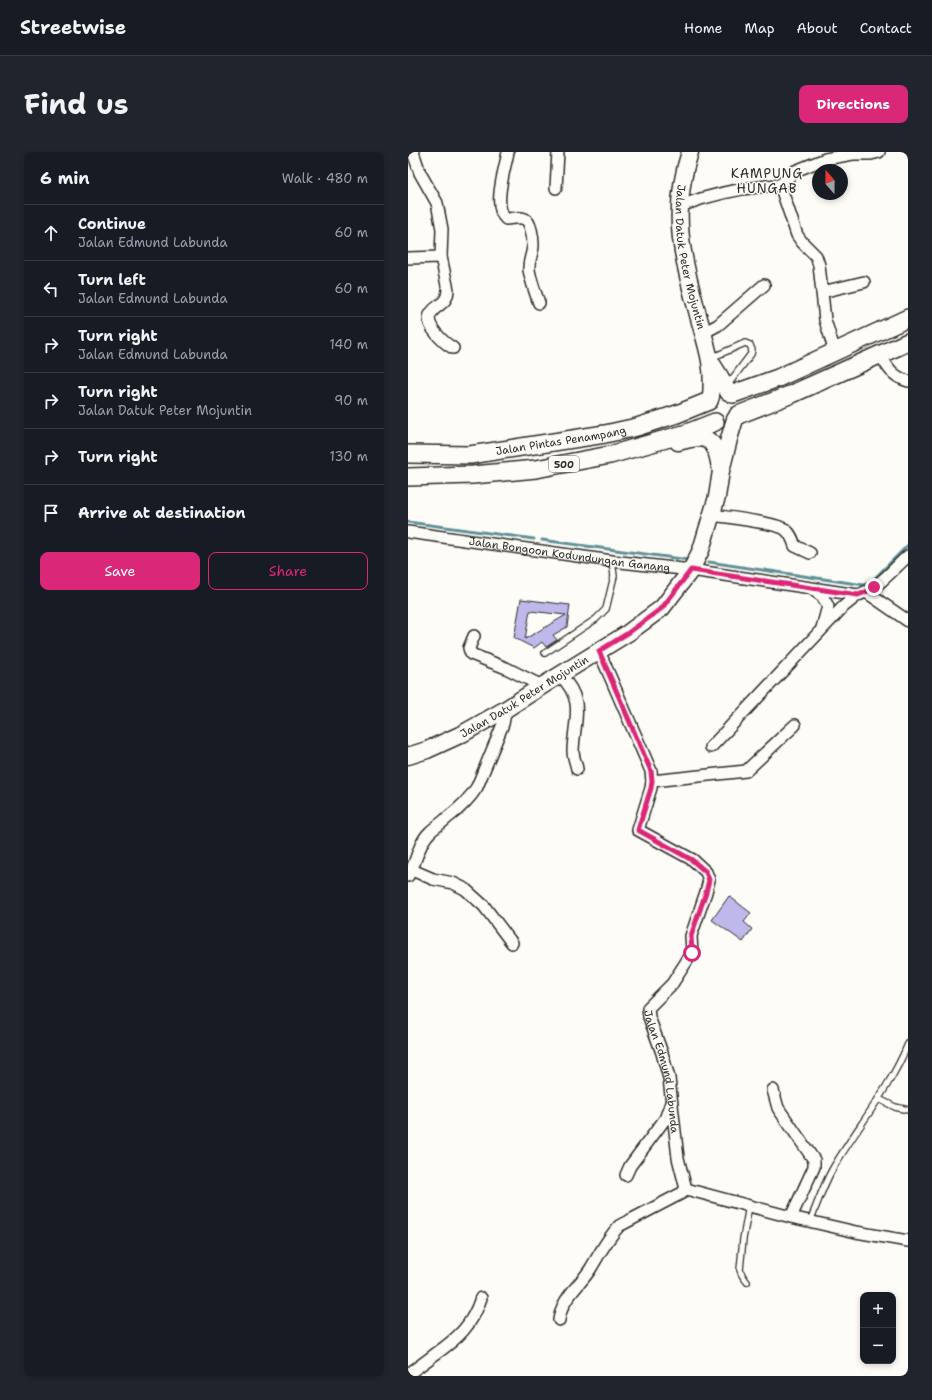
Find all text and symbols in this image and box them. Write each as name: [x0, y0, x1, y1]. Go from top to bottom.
text: Streetwise: [20, 15, 126, 40]
text: Home: [684, 19, 723, 37]
text: Map: [745, 19, 775, 37]
text: About: [797, 19, 838, 37]
text: Contact: [860, 19, 912, 37]
text: Find us: [24, 85, 129, 123]
button: Directions: [799, 85, 908, 123]
north arrow: [812, 164, 848, 200]
district label: KAMPUNG HUNGAB: [731, 165, 803, 197]
text: 6 min: [40, 167, 90, 189]
text: Walk · 480 m: [282, 170, 368, 187]
street label: Jalan Datuk Peter Mojuntin: [672, 183, 709, 331]
text: Continue: [78, 214, 146, 234]
icon: ahead: [40, 222, 62, 244]
text: 60 m: [335, 224, 368, 241]
text: Jalan Edmund Labunda: [78, 234, 228, 251]
text: Turn left: [78, 270, 146, 290]
icon: left: [40, 278, 62, 300]
text: 60 m: [335, 280, 368, 297]
text: Jalan Edmund Labunda: [78, 290, 228, 307]
text: Turn right: [78, 326, 158, 346]
icon: right: [40, 334, 62, 356]
text: 140 m: [329, 336, 368, 353]
text: Jalan Edmund Labunda: [78, 346, 228, 363]
text: Turn right: [78, 382, 158, 402]
icon: right: [40, 390, 62, 412]
text: 90 m: [334, 392, 368, 409]
text: Jalan Datuk Peter Mojuntin: [78, 402, 252, 419]
street label: Jalan Pintas Penampang: [495, 422, 628, 458]
icon: right: [40, 446, 62, 468]
text: Turn right: [78, 447, 158, 467]
text: 130 m: [330, 448, 368, 465]
road number: 500: [549, 456, 579, 472]
icon: arrive: [40, 502, 62, 524]
text: Arrive at destination: [78, 503, 246, 523]
street label: Jalan Bongoon Kodundungan Ganang: [468, 533, 671, 575]
button: Save: [40, 552, 200, 590]
button: Share: [208, 552, 368, 590]
route end: [865, 578, 883, 596]
street label: Jalan Datuk Peter Mojuntin: [457, 652, 591, 741]
route start: [683, 944, 701, 962]
street label: Jalan Edmund Labunda: [641, 1009, 683, 1134]
map controls: [860, 1292, 896, 1364]
button: +: [860, 1292, 896, 1328]
button: −: [860, 1328, 896, 1364]

